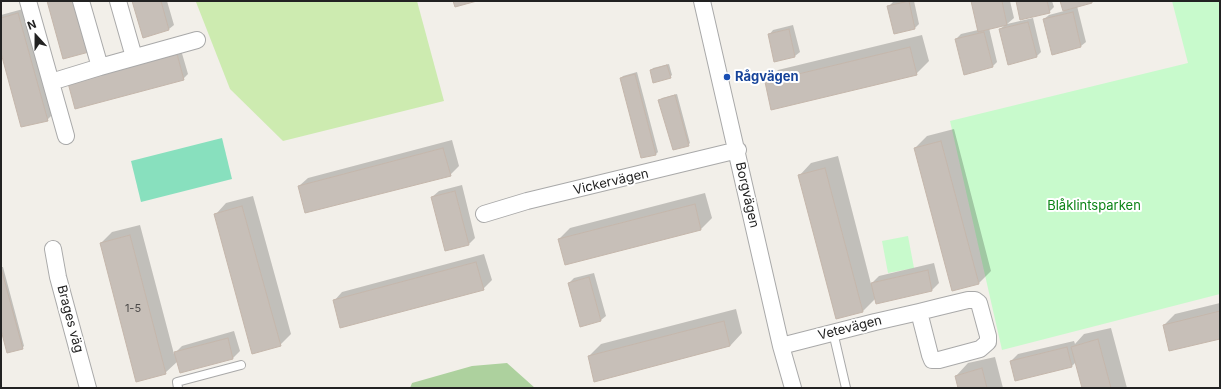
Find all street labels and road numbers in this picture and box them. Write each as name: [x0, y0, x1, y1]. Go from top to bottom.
street label: Borgvägen: [732, 161, 762, 229]
street label: Vickervägen: [572, 166, 650, 198]
street label: Brages väg: [53, 284, 87, 354]
street label: Vetevägen: [817, 313, 883, 343]

